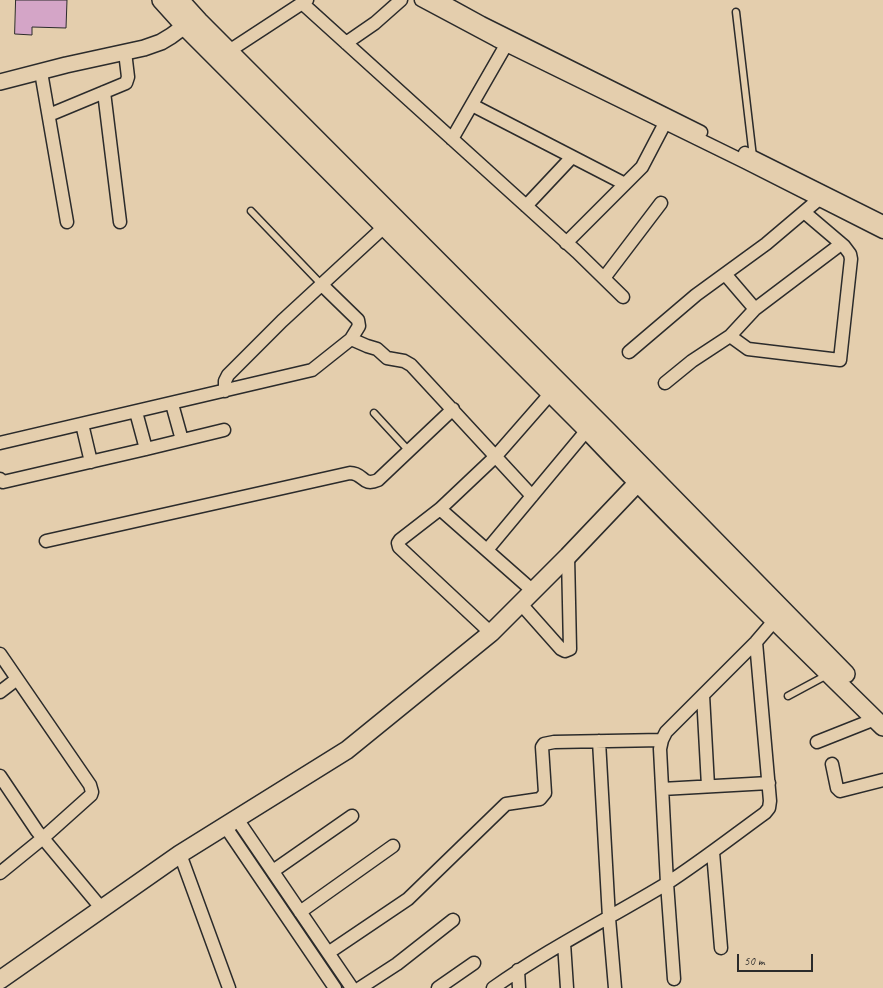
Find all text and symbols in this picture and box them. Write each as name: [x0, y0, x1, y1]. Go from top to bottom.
scale bar: [739, 946, 815, 972]
text: 50 m: [744, 953, 764, 969]

